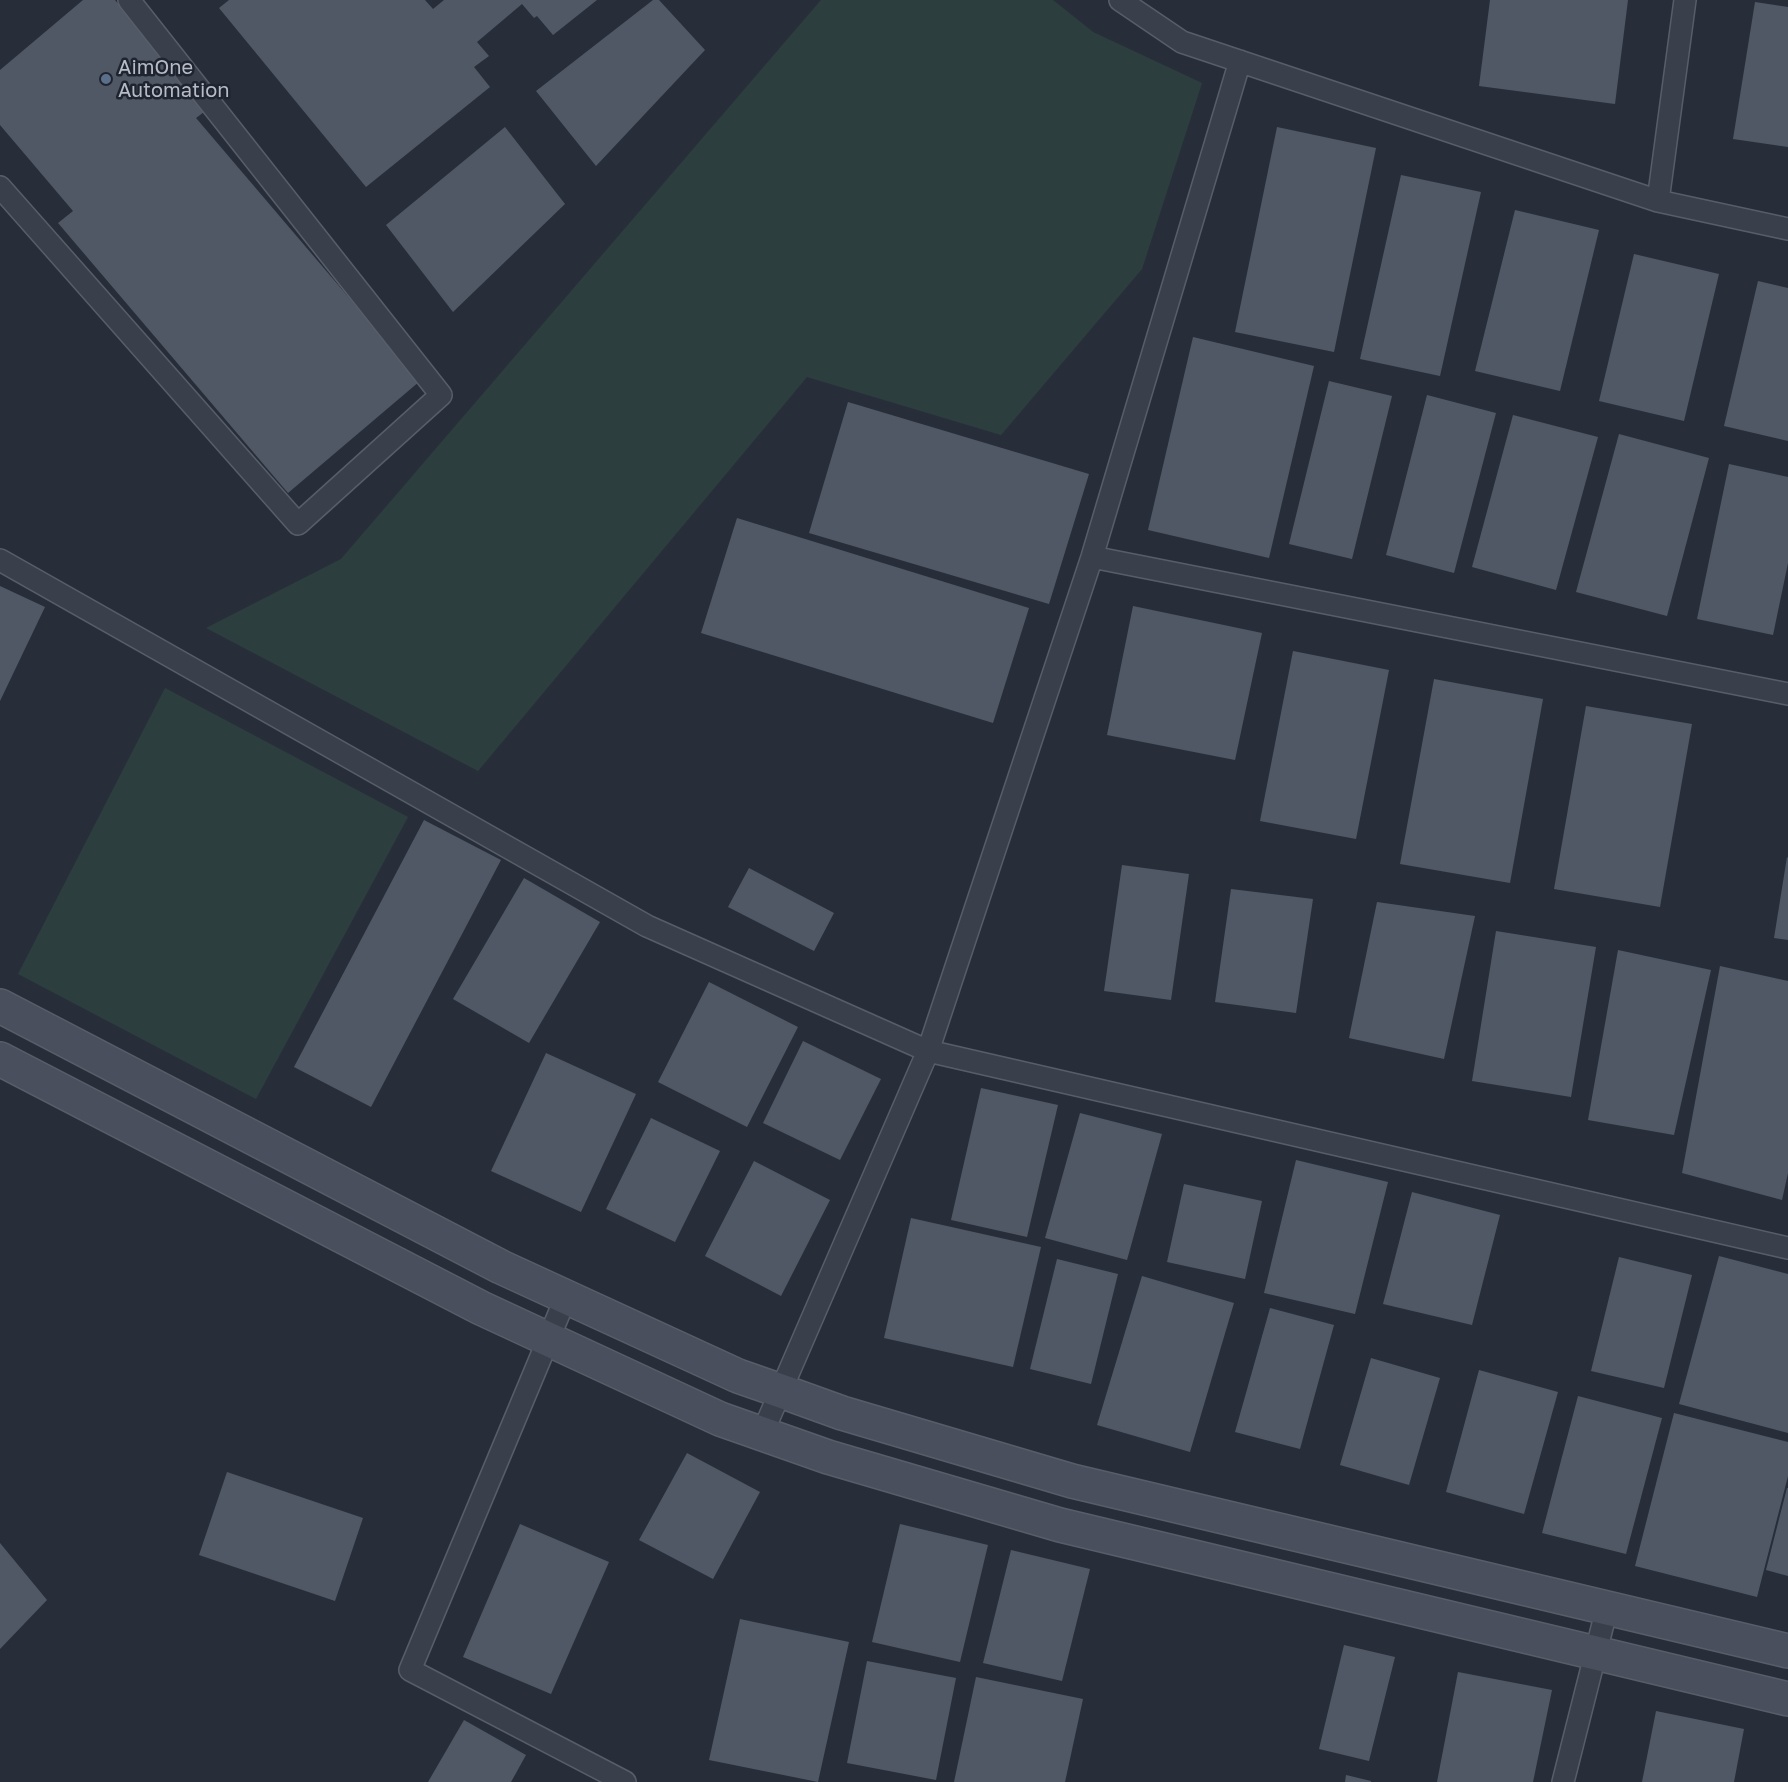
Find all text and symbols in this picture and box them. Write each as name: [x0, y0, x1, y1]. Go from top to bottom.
place label: AimOne Automation: [118, 56, 230, 103]
marker: AimOne Automation: [99, 72, 113, 86]

